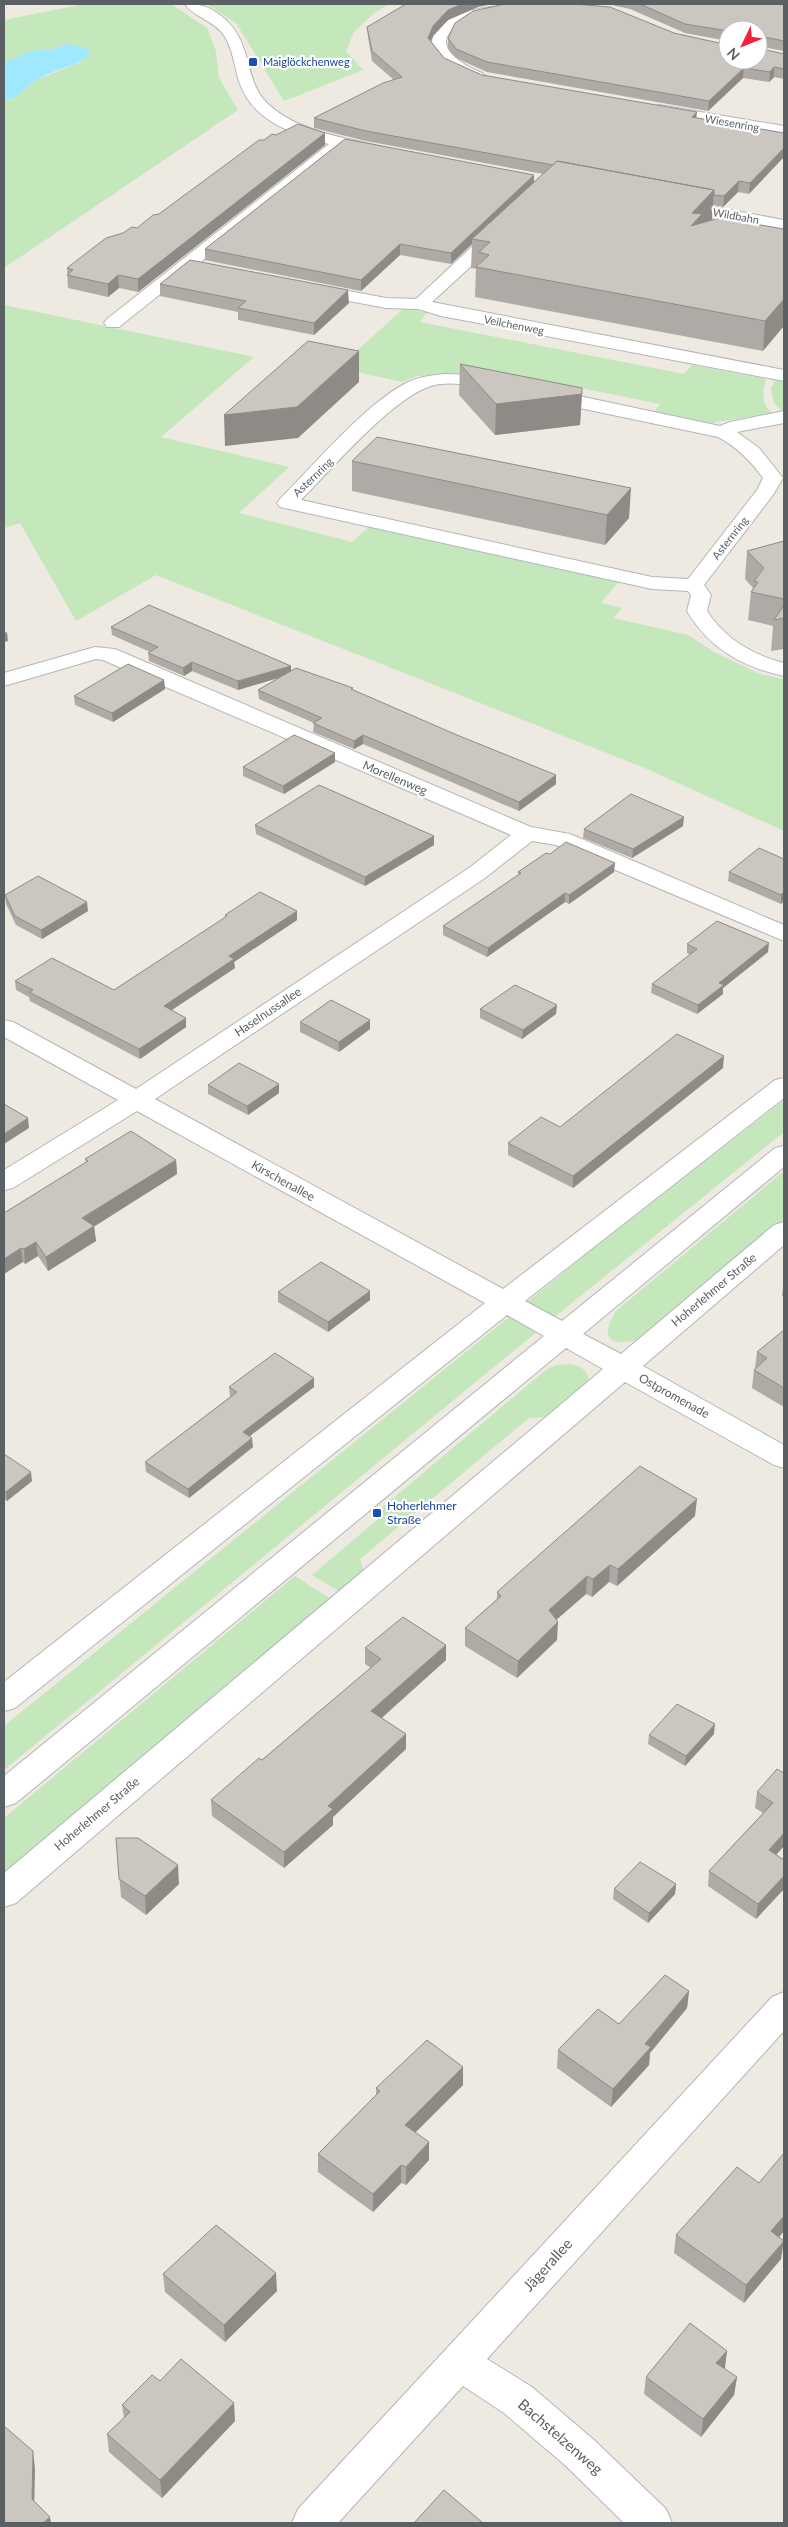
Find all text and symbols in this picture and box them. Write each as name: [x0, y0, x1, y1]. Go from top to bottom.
north arrow: [718, 20, 768, 70]
text: N: [723, 44, 743, 64]
place label: Maiglöckchenweg: [263, 55, 350, 68]
marker: Maiglöckchenweg: [247, 56, 259, 68]
street label: Wiesenring: [704, 111, 761, 134]
street label: Wildbahn: [712, 205, 760, 226]
street label: Veilchenweg: [483, 312, 546, 337]
street label: Asternring: [290, 454, 336, 499]
street label: Asternring: [709, 514, 750, 562]
street label: Morellenweg: [361, 757, 430, 798]
street label: Haselnussallee: [231, 984, 304, 1039]
street label: Kirschenallee: [249, 1157, 318, 1204]
street label: Hoherlehmer Straße: [668, 1250, 759, 1330]
street label: Ostpromenade: [636, 1370, 712, 1421]
place label: Hoherlehmer Straße: [387, 1498, 457, 1527]
marker: Hoherlehmer Straße: [371, 1507, 383, 1519]
street label: Hoherlehmer Straße: [51, 1774, 142, 1854]
street label: Jägerallee: [519, 2234, 576, 2294]
street label: Bachstelzenweg: [515, 2395, 607, 2478]

